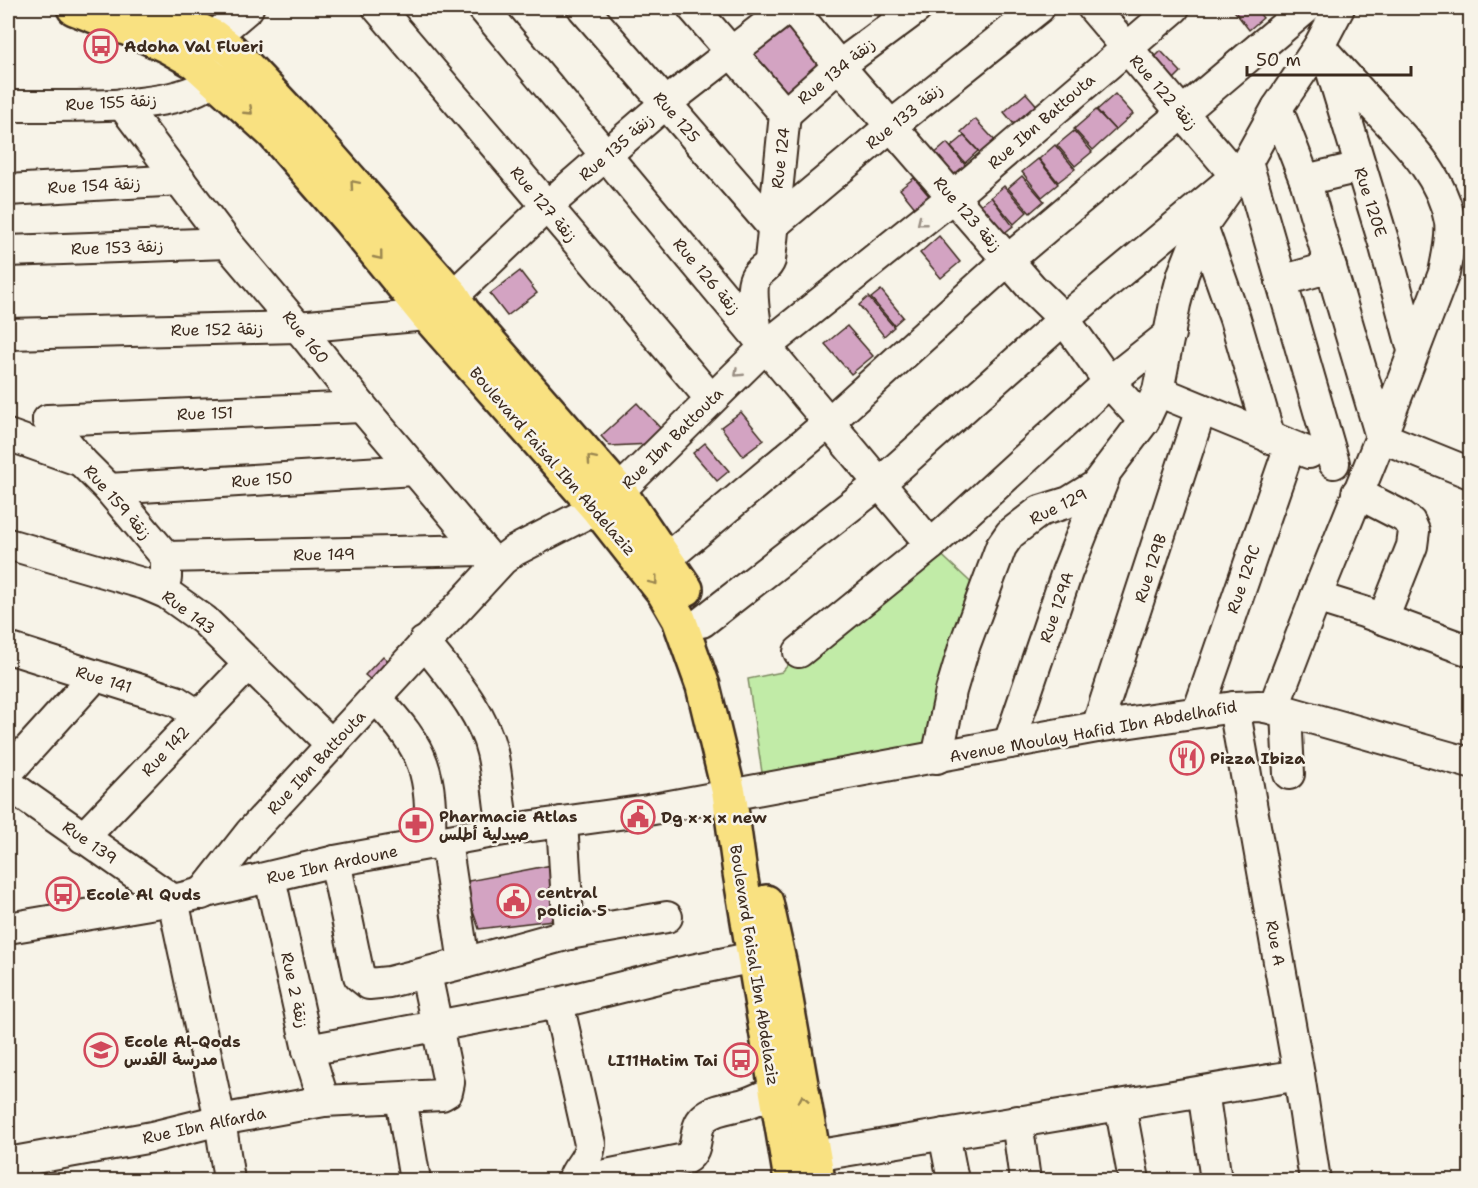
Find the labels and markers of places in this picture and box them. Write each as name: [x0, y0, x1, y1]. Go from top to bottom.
bus stop icon: Adoha Val Flueri: [83, 28, 119, 64]
place label: Adoha Val Flueri: [124, 36, 263, 57]
restaurant icon: Pizza Ibiza: [1169, 740, 1205, 776]
place label: Pizza Ibiza: [1210, 748, 1305, 769]
public building icon: Dg x x x new: [620, 799, 656, 835]
place label: Pharmacie Atlas صيدلية أطلس: [439, 806, 577, 845]
pharmacy icon: Pharmacie Atlas صيدلية أطلس: [398, 807, 434, 843]
place label: Dg x x x new: [661, 807, 767, 828]
bus stop icon: Ecole Al Quds: [45, 876, 81, 912]
place label: central policia 5: [537, 882, 607, 921]
public building icon: central policia 5: [496, 883, 532, 919]
place label: Ecole Al Quds: [86, 884, 201, 905]
place label: Ecole Al-Qods مدرسة القدس: [124, 1031, 241, 1070]
school or university icon: Ecole Al-Qods مدرسة القدس: [83, 1032, 119, 1068]
bus stop icon: LI11Hatim Tai: [723, 1042, 759, 1078]
place label: LI11Hatim Tai: [607, 1050, 718, 1071]

